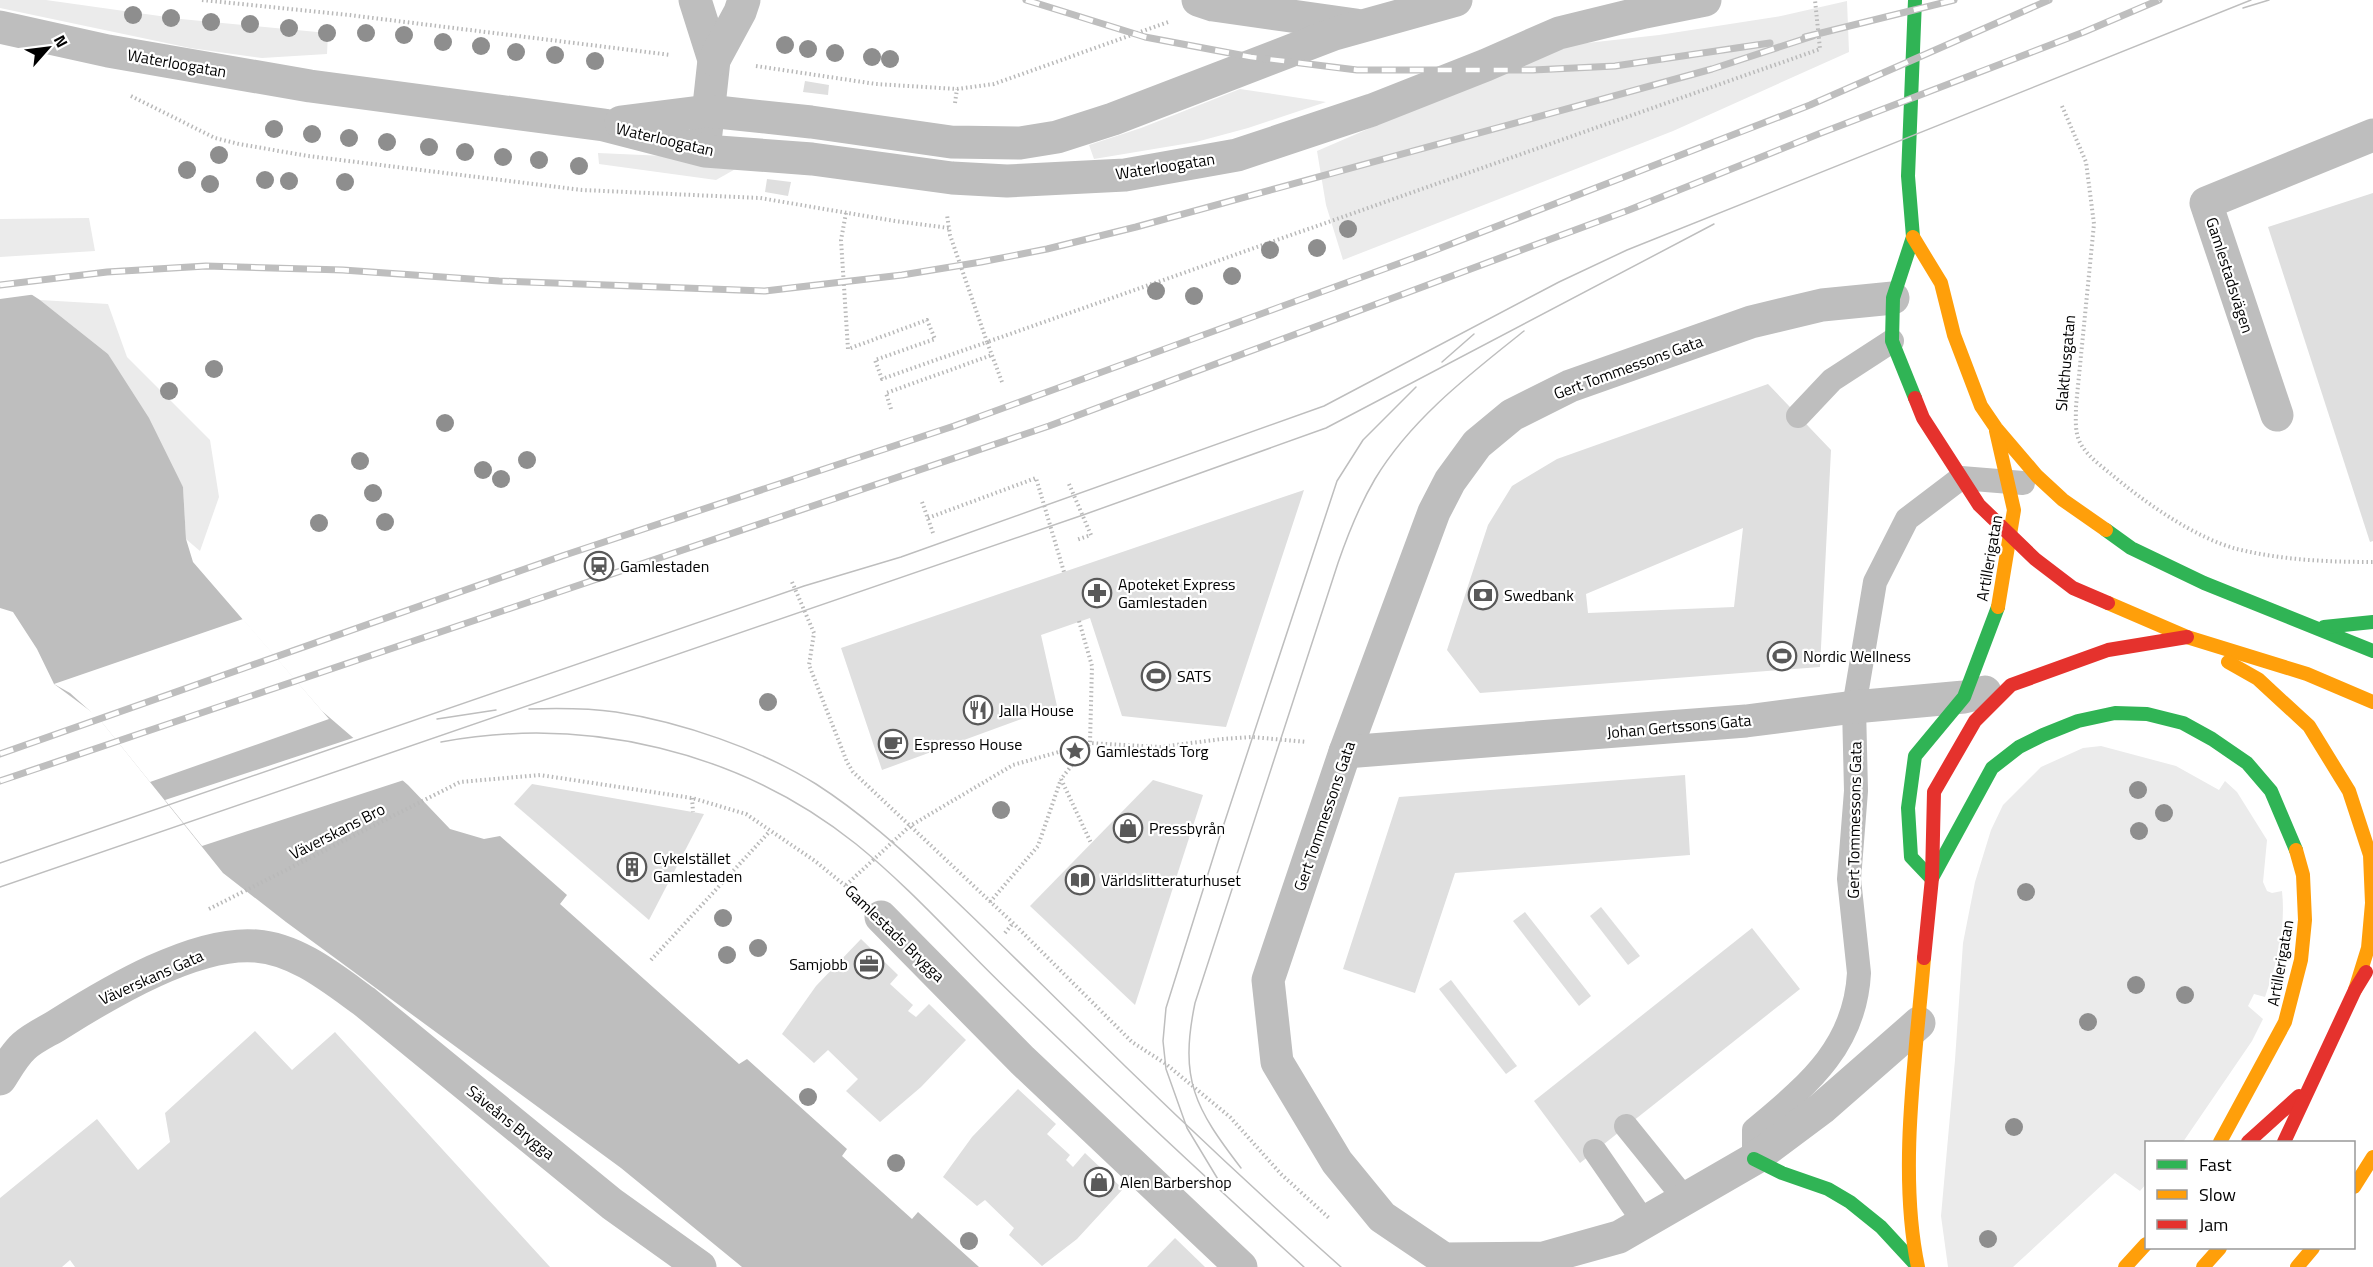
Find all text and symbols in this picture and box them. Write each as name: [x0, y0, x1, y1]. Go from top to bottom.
north arrow: [18, 18, 78, 78]
text: N: [48, 30, 74, 51]
street label: Waterloogatan: [126, 42, 228, 84]
street label: Waterloogatan: [613, 116, 717, 162]
street label: Waterloogatan: [1114, 146, 1216, 186]
street label: Gamlestadsvägen: [2200, 214, 2260, 336]
street label: Slakthusgatan: [2049, 314, 2081, 412]
street label: Gert Tommessons Gata: [1550, 329, 1706, 405]
street label: Artillerigatan: [1970, 513, 2008, 603]
station icon: Gamlestaden: [583, 550, 615, 582]
place label: Gamlestaden: [620, 554, 709, 578]
place label: Apoteket Express Gamlestaden: [1118, 572, 1236, 614]
pharmacy icon: Apoteket Express Gamlestaden: [1081, 577, 1113, 609]
bank icon: Swedbank: [1467, 579, 1499, 611]
place label: Swedbank: [1504, 583, 1574, 607]
sports icon: Nordic Wellness: [1766, 640, 1798, 672]
place label: Nordic Wellness: [1803, 644, 1911, 668]
sports icon: SATS: [1140, 660, 1172, 692]
place label: SATS: [1177, 664, 1211, 688]
restaurant icon: Jalla House: [962, 694, 994, 726]
place label: Jalla House: [999, 698, 1074, 722]
street label: Johan Gertssons Gata: [1606, 708, 1752, 744]
cafe icon: Espresso House: [877, 728, 909, 760]
place label: Espresso House: [914, 732, 1022, 756]
place icon: Gamlestads Torg: [1059, 735, 1091, 767]
street label: Gert Tommessons Gata: [1287, 738, 1361, 894]
place label: Gamlestads Torg: [1096, 739, 1209, 763]
street label: Gert Tommessons Gata: [1841, 741, 1867, 899]
street label: Väverskans Bro: [285, 797, 389, 865]
shop icon: Pressbyrån: [1112, 812, 1144, 844]
place label: Pressbyrån: [1149, 816, 1225, 840]
place label: Cykelstället Gamlestaden: [653, 846, 742, 888]
building icon: Cykelstället Gamlestaden: [616, 851, 648, 883]
library icon: Världslitteraturhuset: [1064, 864, 1096, 896]
place label: Världslitteraturhuset: [1101, 868, 1241, 892]
street label: Gamlestads Brygga: [840, 879, 950, 987]
street label: Artillerigatan: [2261, 918, 2299, 1008]
street label: Väverskans Gata: [95, 943, 207, 1011]
office icon: Samjobb: [853, 948, 885, 980]
place label: Samjobb: [789, 952, 848, 976]
street label: Säveåns Brygga: [462, 1079, 560, 1165]
legend: [2145, 1141, 2355, 1249]
text: Fast: [2199, 1151, 2232, 1178]
shop icon: Alen Barbershop: [1083, 1166, 1115, 1198]
place label: Alen Barbershop: [1120, 1170, 1232, 1194]
text: Slow: [2199, 1181, 2236, 1208]
text: Jam: [2199, 1211, 2228, 1238]

